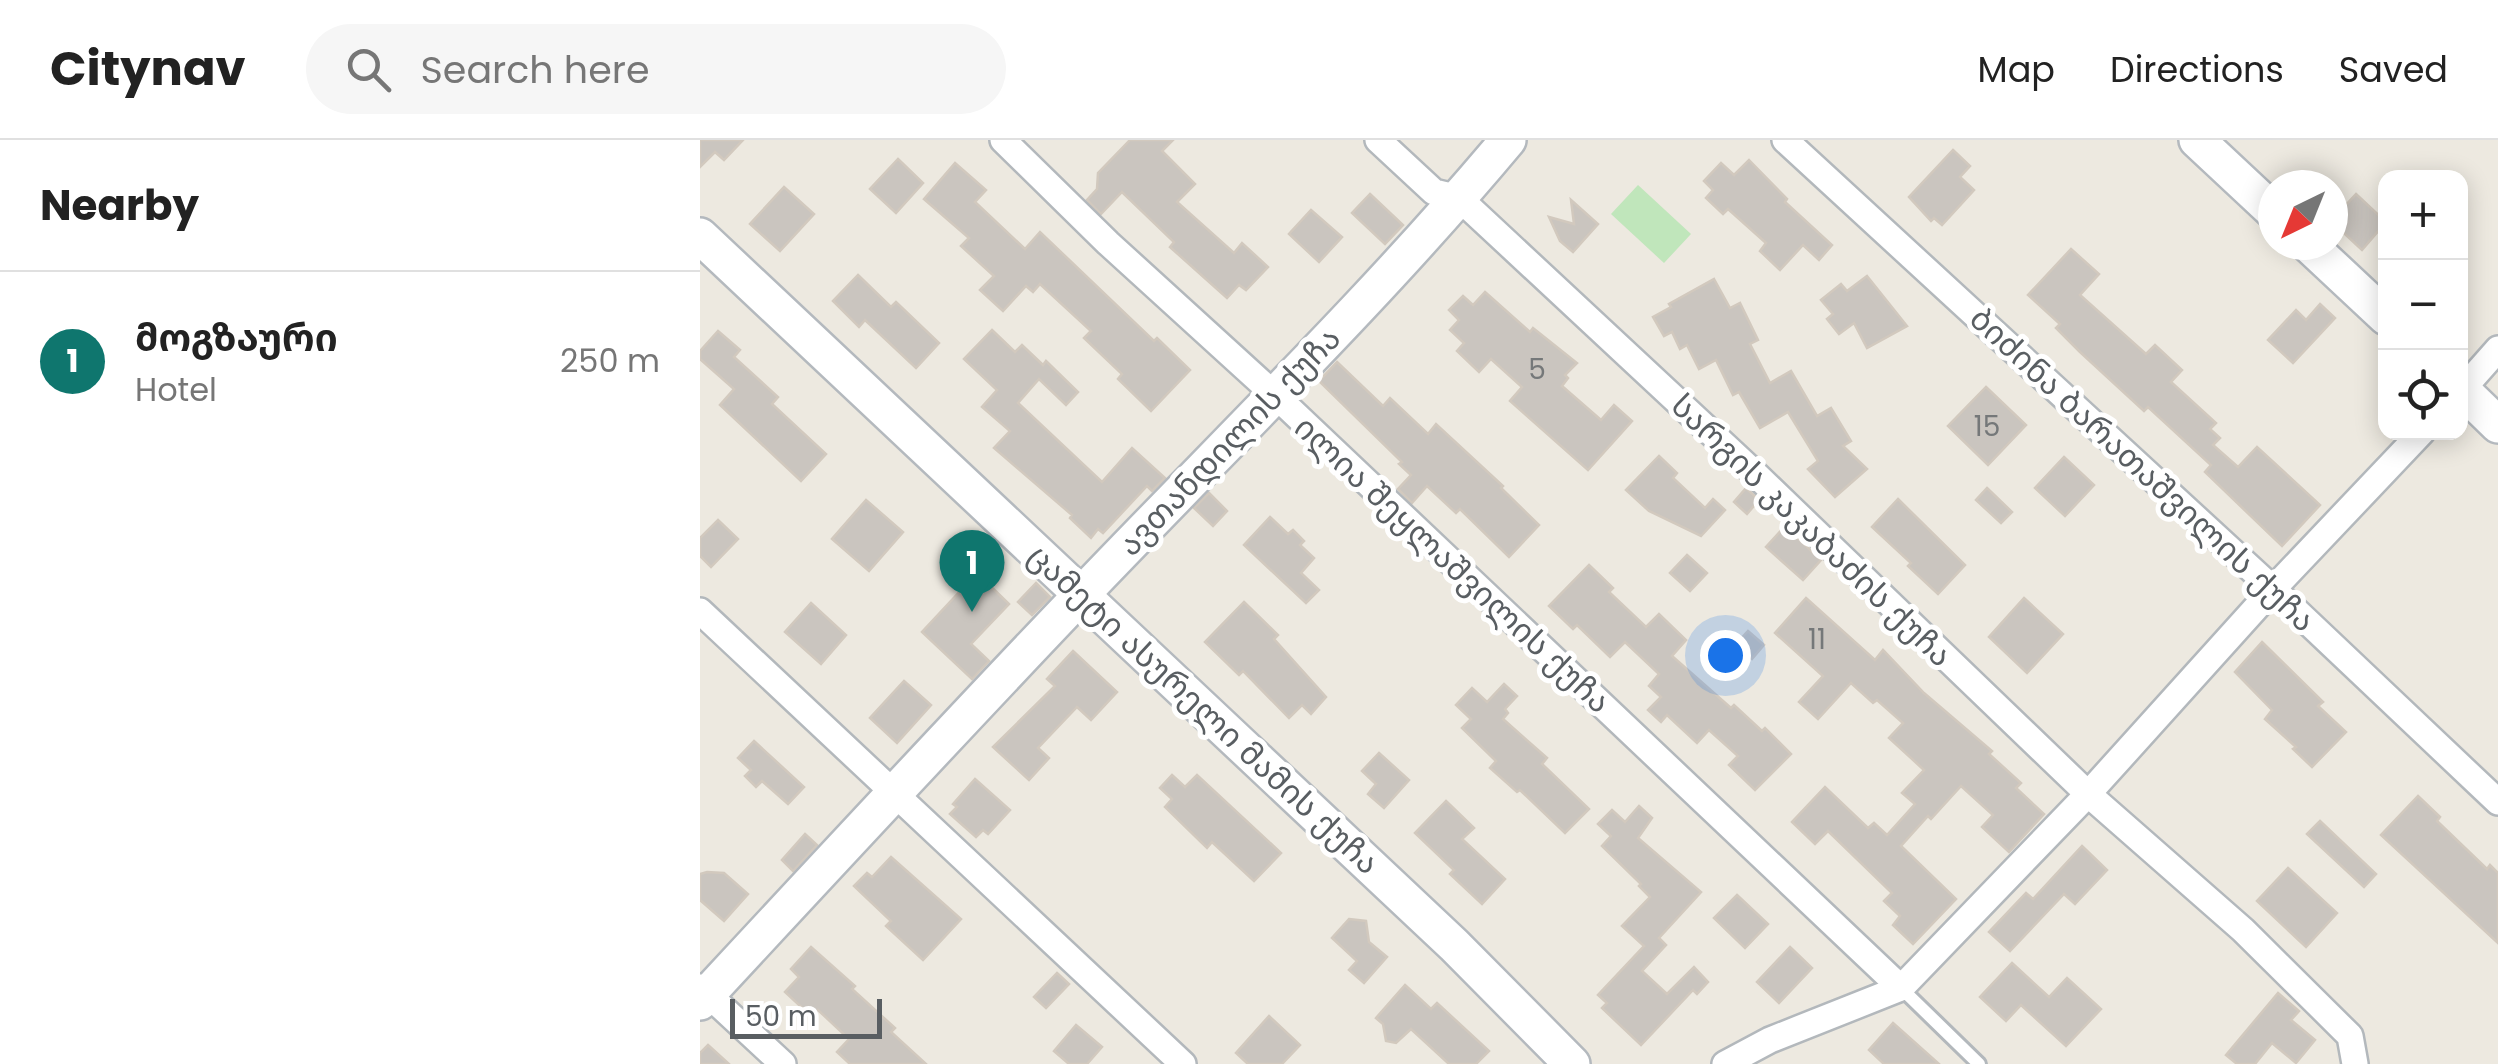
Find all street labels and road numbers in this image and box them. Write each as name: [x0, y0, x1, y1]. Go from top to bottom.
street label: ბიძინა ბარათაშვილის ქუჩა: [1960, 296, 2326, 642]
street label: ავთანდილის ქუჩა: [1108, 316, 1350, 566]
street label: სარგის კაკაბაძის ქუჩა: [1661, 383, 1963, 677]
street label: ილია შეყლაშვილის ქუჩა: [1285, 405, 1621, 723]
street label: ცამეტი ასურელი მამის ქუჩა: [1018, 534, 1390, 884]

